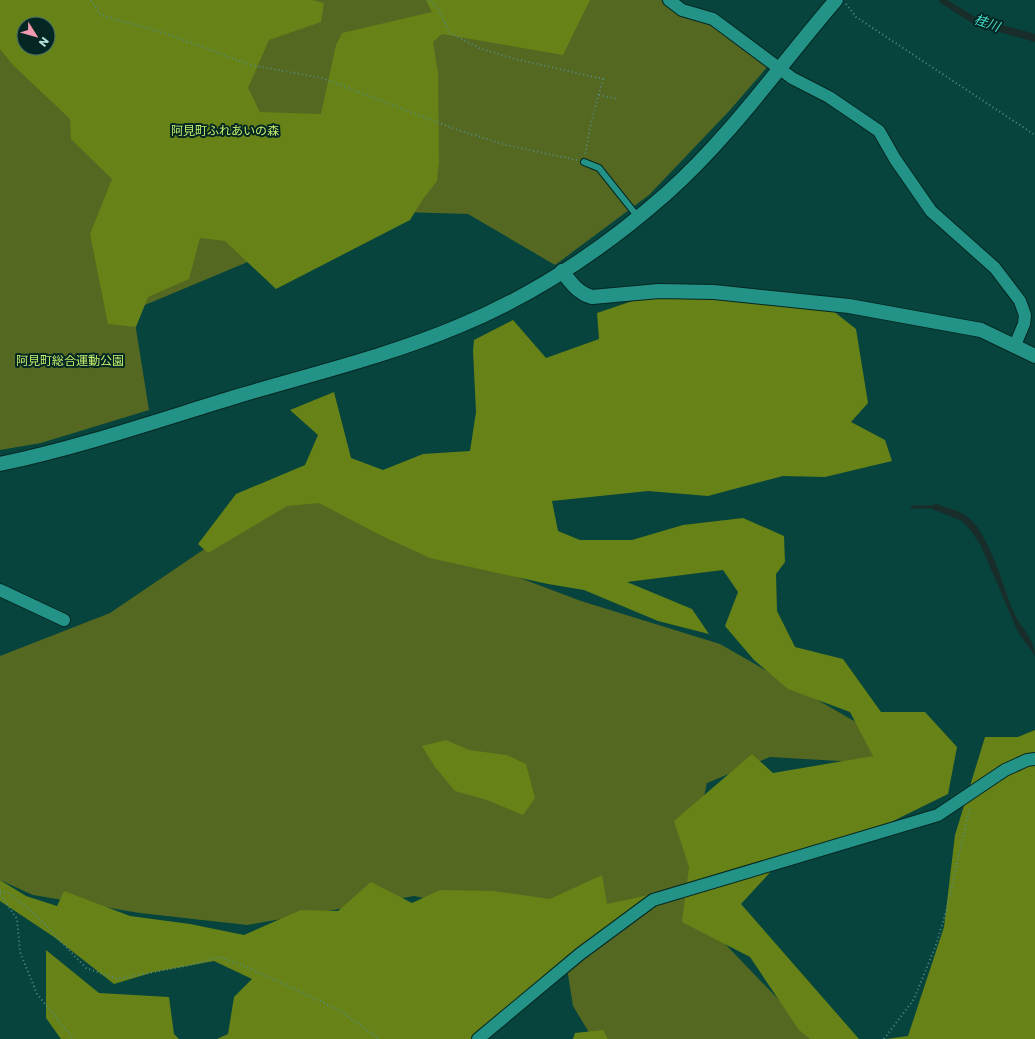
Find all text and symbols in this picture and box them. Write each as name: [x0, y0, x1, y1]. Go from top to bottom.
water label: 桂川: [972, 10, 1004, 37]
north arrow: [16, 16, 56, 56]
text: N: [35, 34, 53, 50]
park label: 阿見町ふれあいの森: [171, 122, 279, 139]
park label: 阿見町総合運動公園: [16, 352, 124, 369]

